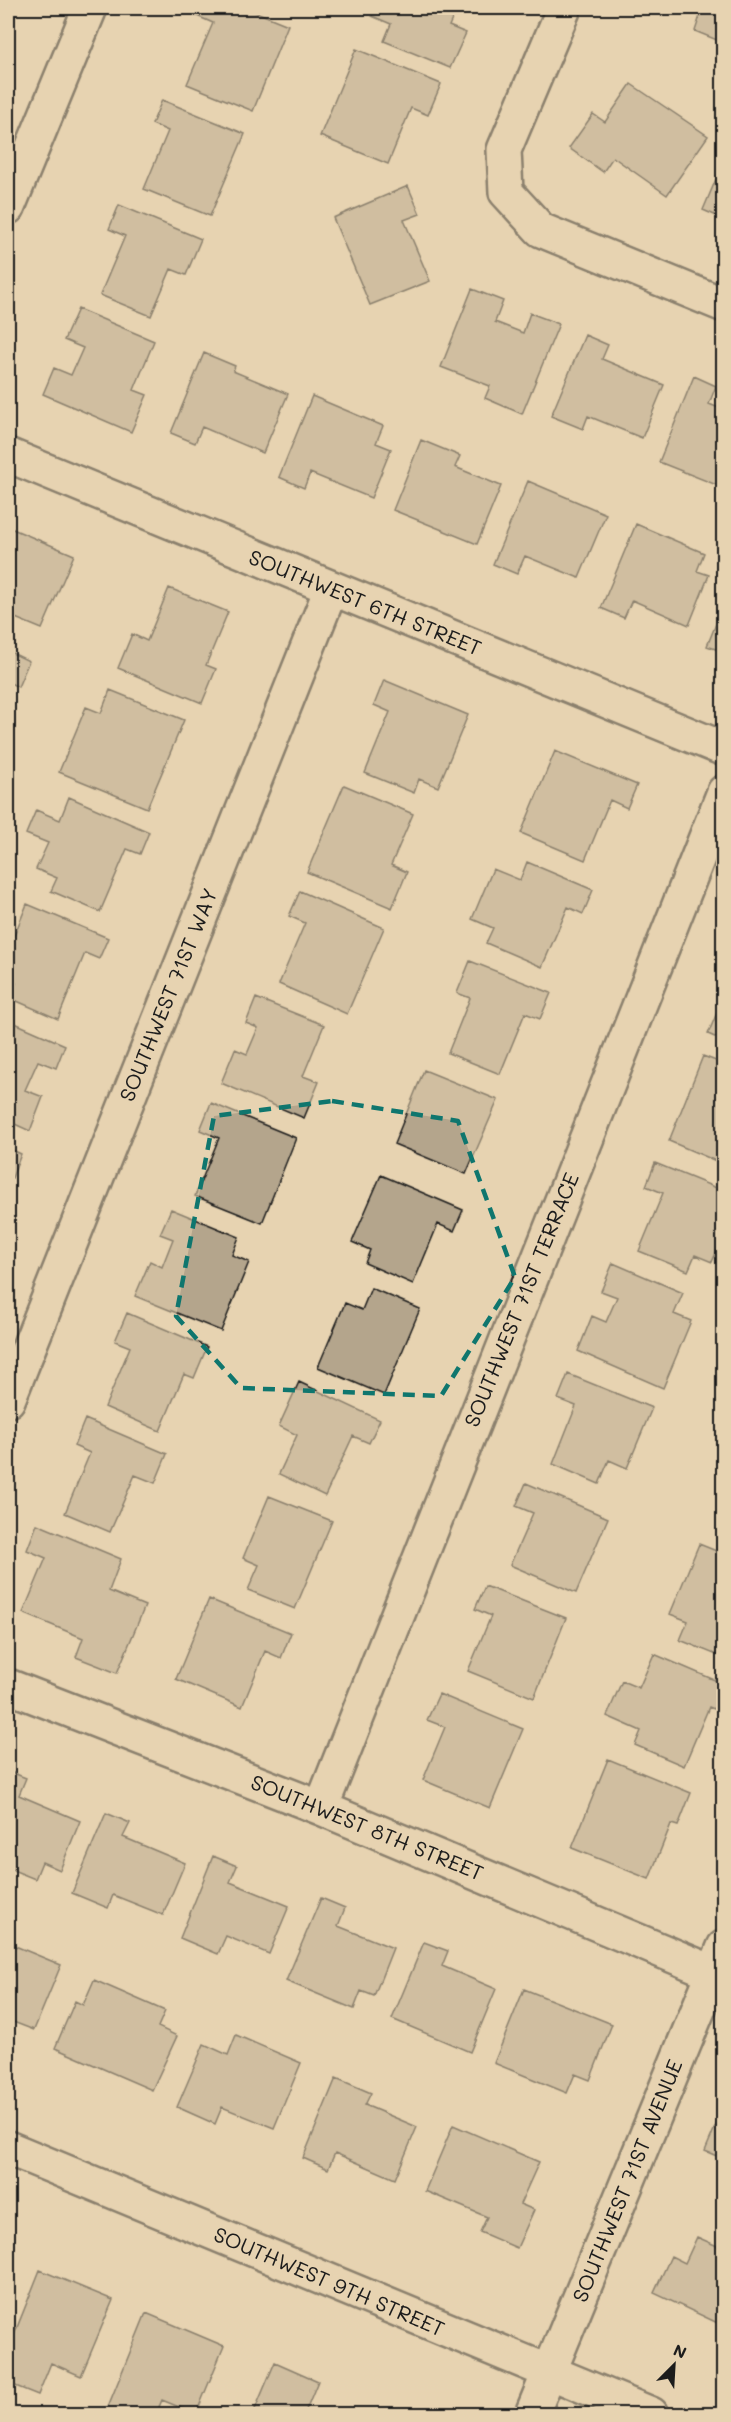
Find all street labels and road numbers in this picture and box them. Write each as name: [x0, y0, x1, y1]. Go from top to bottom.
street label: SOUTHWEST 6TH STREET: [245, 543, 486, 661]
street label: SOUTHWEST 71ST WAY: [112, 884, 223, 1105]
street label: SOUTHWEST 71ST TERRACE: [457, 1168, 584, 1431]
street label: SOUTHWEST 8TH STREET: [247, 1768, 488, 1886]
street label: SOUTHWEST 71ST AVENUE: [565, 2055, 688, 2306]
street label: SOUTHWEST 9TH STREET: [210, 2220, 449, 2342]

